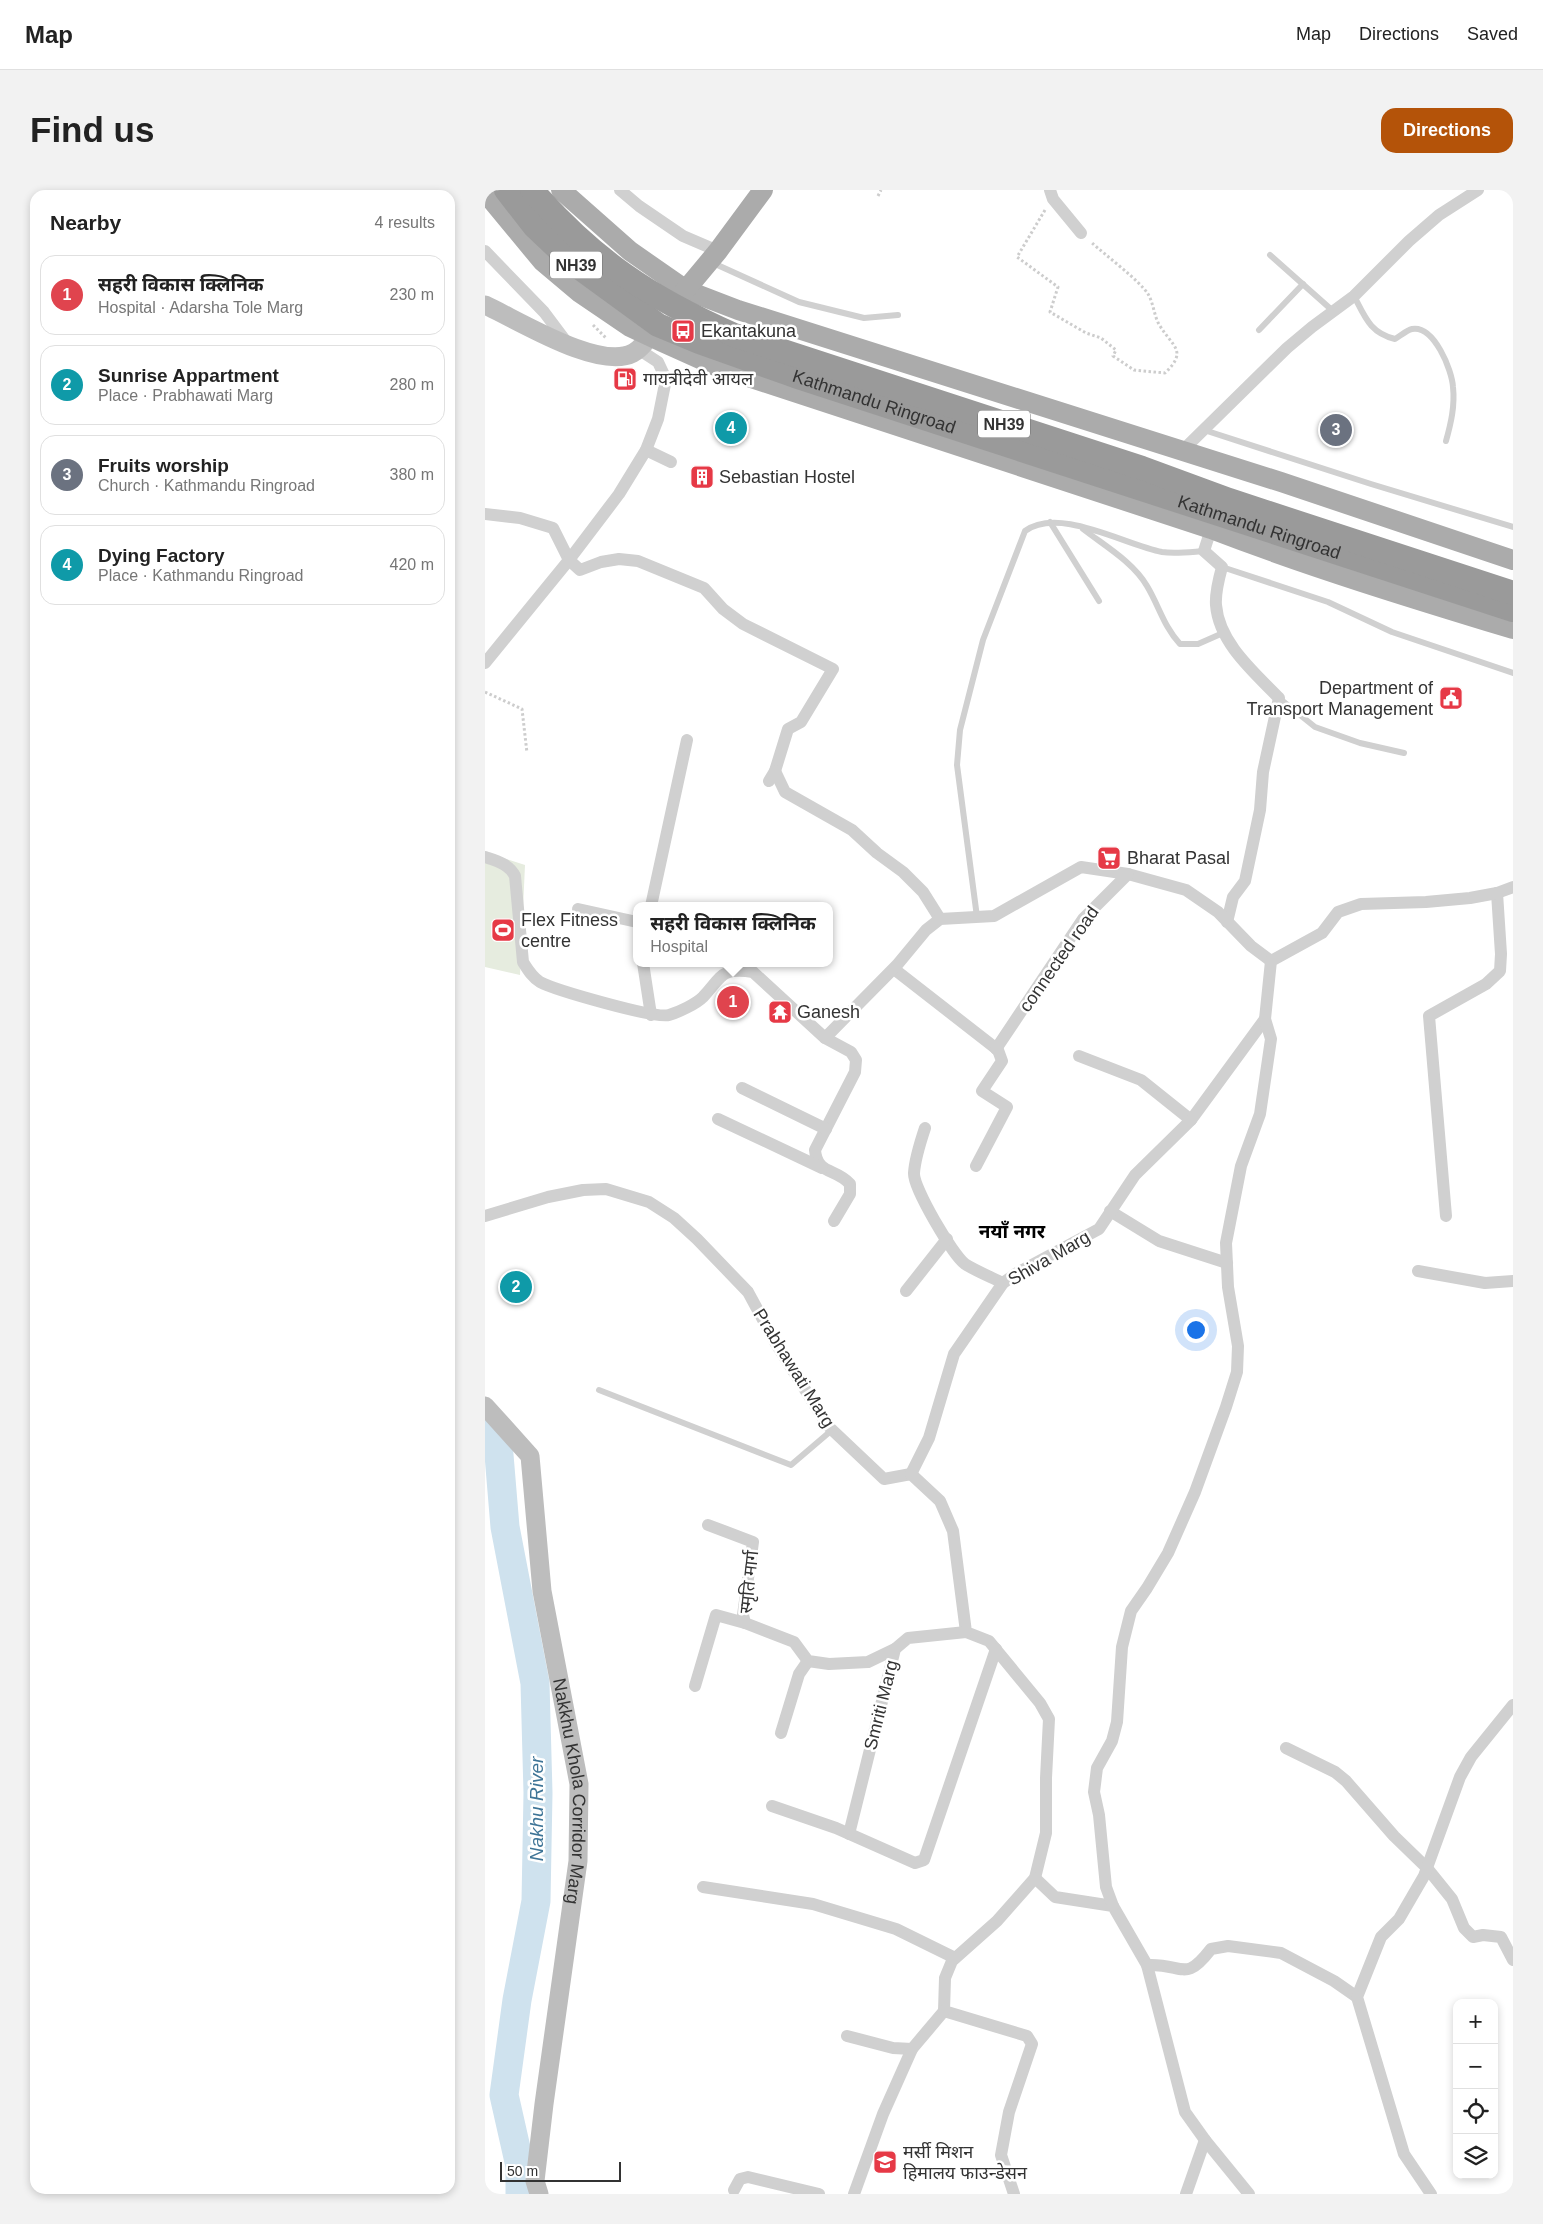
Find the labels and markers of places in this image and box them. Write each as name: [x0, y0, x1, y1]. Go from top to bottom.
bus stop icon: Ekantakuna: [670, 318, 696, 344]
place label: Ekantakuna: [701, 321, 797, 341]
fuel station icon: गायत्रीदेवी आयल: [612, 366, 638, 392]
place label: गायत्रीदेवी आयल: [643, 368, 754, 389]
pin: 4: [715, 409, 747, 447]
pin: 3: [1320, 411, 1352, 449]
building icon: Sebastian Hostel: [689, 464, 715, 490]
place label: Sebastian Hostel: [719, 467, 855, 487]
place label: Department of Transport Management: [1247, 678, 1434, 719]
public building icon: Department of Transport Management: [1438, 685, 1464, 711]
supermarket icon: Bharat Pasal: [1096, 845, 1122, 871]
place label: Bharat Pasal: [1127, 848, 1230, 868]
place label: Flex Fitness centre: [521, 910, 618, 951]
sports icon: Flex Fitness centre: [490, 917, 516, 943]
pin: 1: [717, 983, 749, 1021]
temple icon: Ganesh: [767, 999, 793, 1025]
place label: Ganesh: [797, 1002, 860, 1022]
pin: 2: [500, 1268, 532, 1306]
place label: मर्सी मिशन हिमालय फाउन्डेसन: [903, 2141, 1028, 2183]
school or university icon: मर्सी मिशन हिमालय फाउन्डेसन: [872, 2149, 898, 2175]

